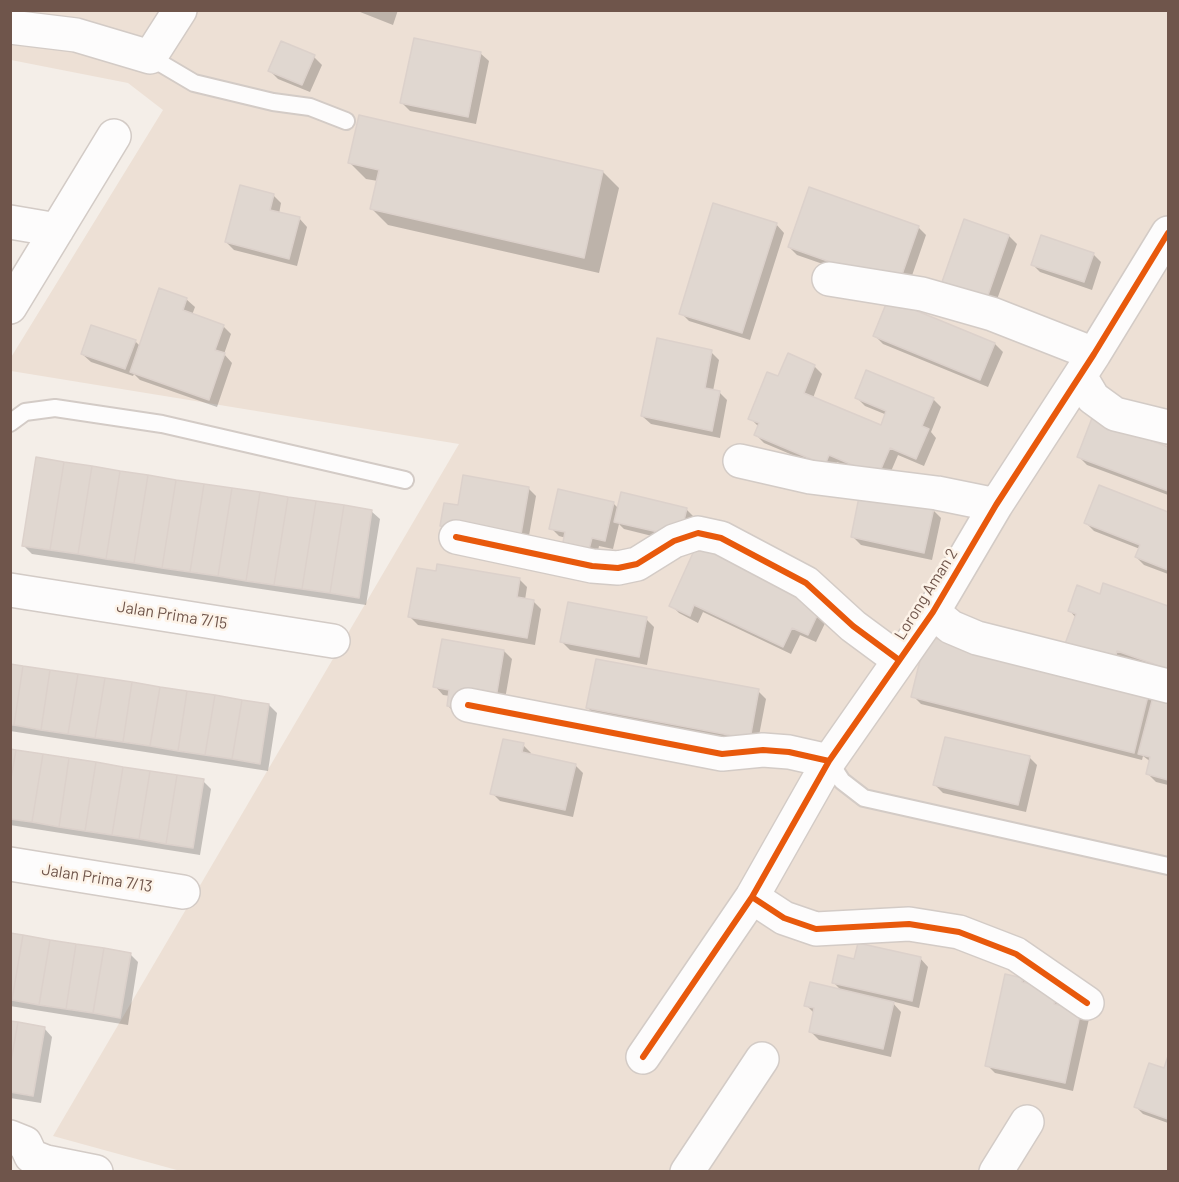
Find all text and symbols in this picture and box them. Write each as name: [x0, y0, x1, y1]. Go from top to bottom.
street label: Lorong Aman 2: [890, 545, 962, 643]
street label: Jalan Prima 7/15: [115, 597, 229, 633]
street label: Jalan Prima 7/13: [40, 860, 154, 896]

